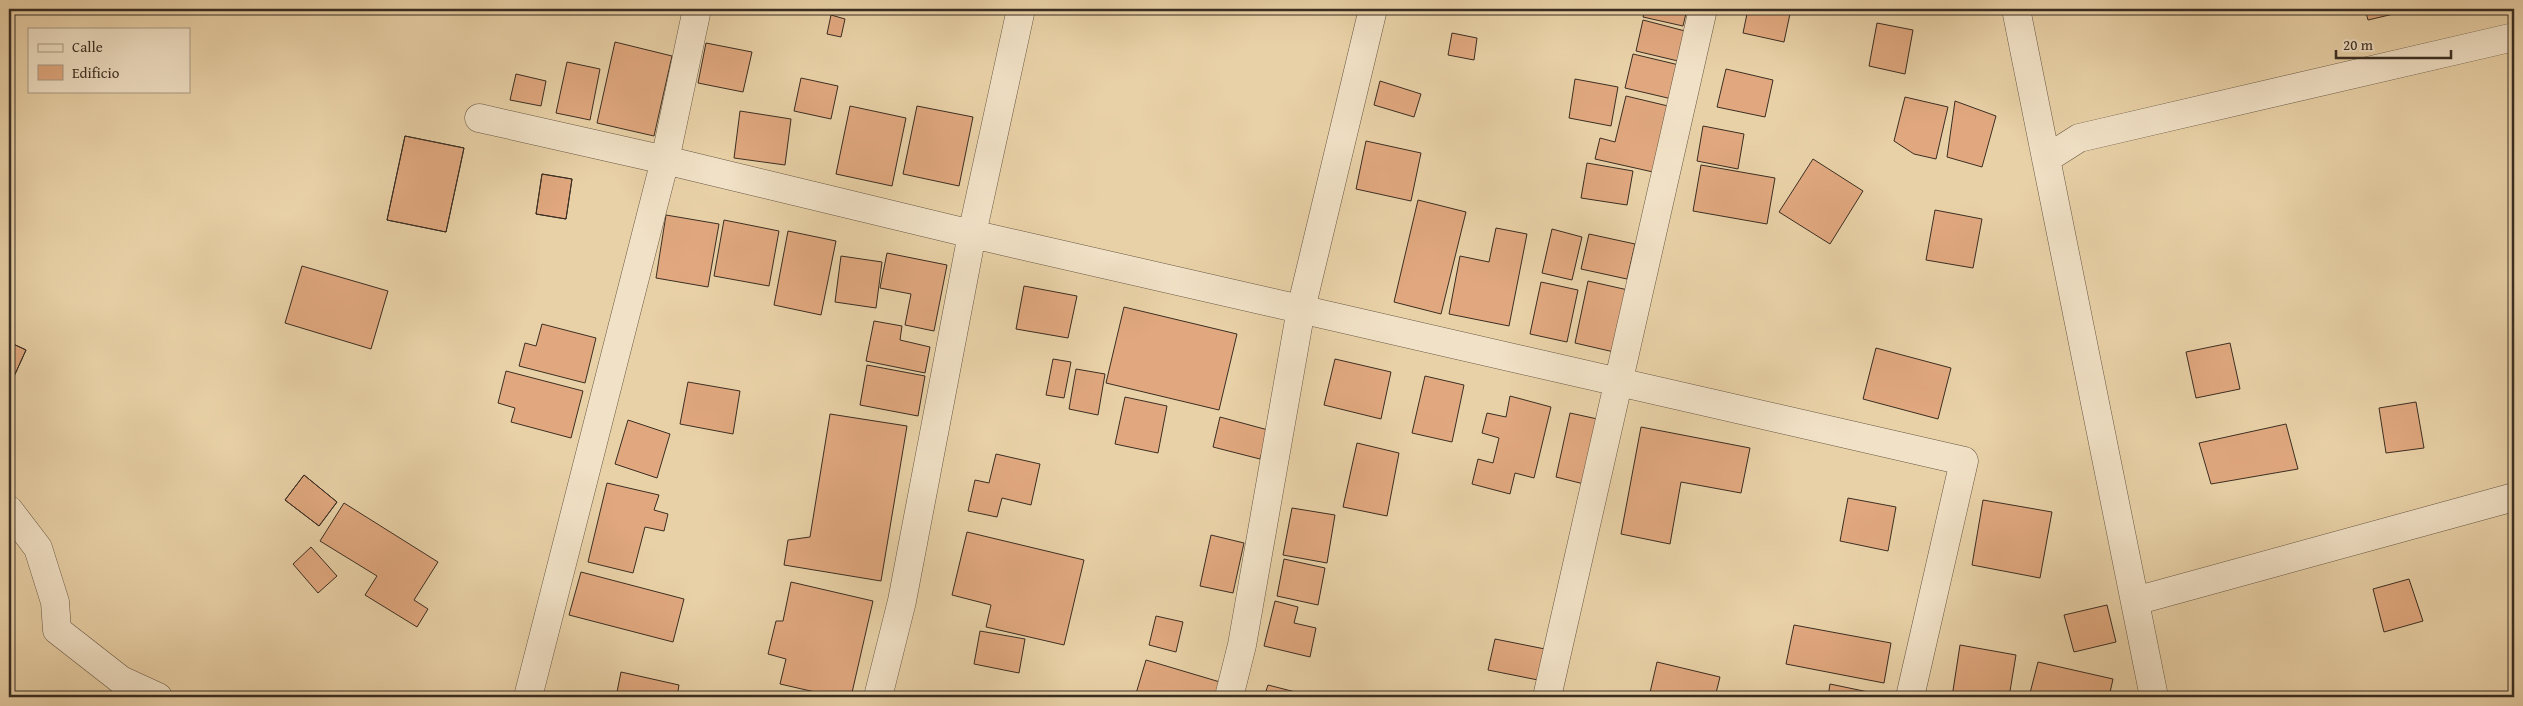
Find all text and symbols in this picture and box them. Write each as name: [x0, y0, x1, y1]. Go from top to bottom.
legend: [28, 28, 190, 92]
scale bar: [2336, 28, 2450, 60]
text: 20 m: [2343, 34, 2374, 55]
text: Calle: [72, 36, 103, 57]
text: Edificio: [72, 62, 120, 83]

